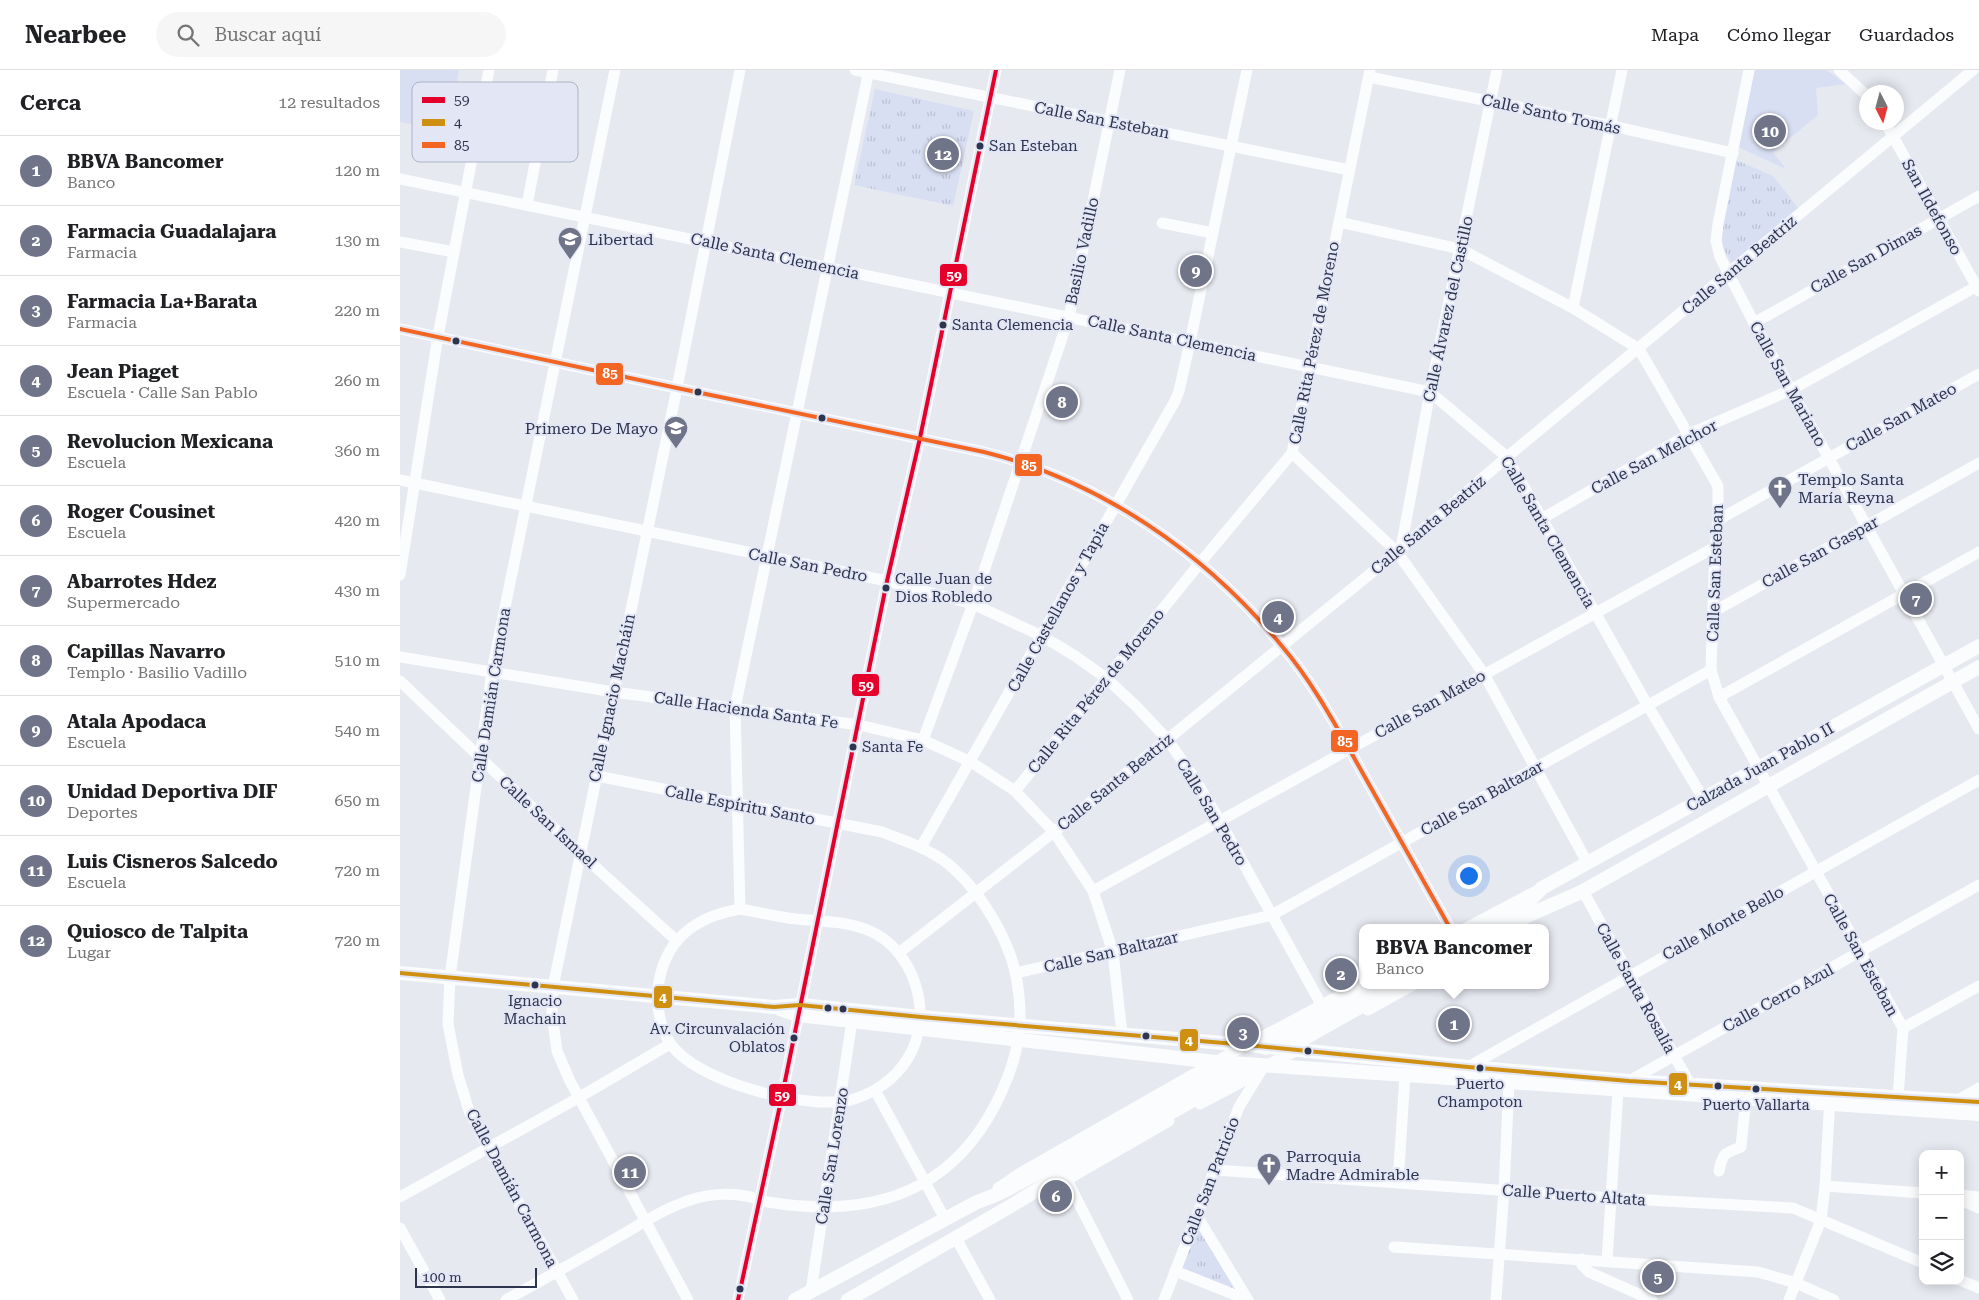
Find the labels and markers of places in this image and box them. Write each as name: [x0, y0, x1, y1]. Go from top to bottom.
pin: 10: [1754, 112, 1786, 150]
pin: 12: [927, 135, 959, 173]
place label: San Esteban: [989, 137, 1078, 155]
marker: San Esteban: [975, 141, 985, 151]
school or university icon: Libertad: [557, 226, 583, 260]
place label: Libertad: [588, 230, 654, 249]
pin: 9: [1180, 252, 1212, 290]
place label: Santa Clemencia: [952, 316, 1073, 334]
marker: Santa Clemencia: [938, 320, 948, 330]
unlabelled marker: [451, 336, 461, 346]
pin: 8: [1046, 383, 1078, 421]
unlabelled marker: [693, 387, 703, 397]
unlabelled marker: [817, 413, 827, 423]
school or university icon: Primero De Mayo: [663, 415, 689, 449]
place label: Primero De Mayo: [525, 419, 658, 438]
place label: Templo Santa María Reyna: [1798, 470, 1904, 507]
church icon: Templo Santa María Reyna: [1767, 475, 1793, 509]
place label: Calle Juan de Dios Robledo: [895, 570, 992, 606]
pin: 7: [1900, 580, 1932, 618]
marker: Calle Juan de Dios Robledo: [881, 583, 891, 593]
pin: 4: [1262, 598, 1294, 636]
place label: Santa Fe: [862, 738, 923, 756]
marker: Santa Fe: [848, 742, 858, 752]
pin: 2: [1325, 955, 1357, 993]
marker: Ignacio Machain: [530, 980, 540, 990]
place label: Ignacio Machain: [504, 992, 567, 1028]
unlabelled marker: [823, 1003, 833, 1013]
unlabelled marker: [838, 1004, 848, 1014]
pin: 1: [1438, 1005, 1470, 1043]
pin: 3: [1227, 1014, 1259, 1052]
place label: Av. Circunvalación Oblatos: [650, 1020, 785, 1056]
unlabelled marker: [1141, 1031, 1151, 1041]
marker: Av. Circunvalación Oblatos: [789, 1033, 799, 1043]
unlabelled marker: [1303, 1046, 1313, 1056]
marker: Puerto Champoton: [1475, 1063, 1485, 1073]
place label: Puerto Champoton: [1437, 1075, 1523, 1111]
unlabelled marker: [1713, 1081, 1723, 1091]
marker: Puerto Vallarta: [1751, 1084, 1761, 1094]
place label: Puerto Vallarta: [1702, 1096, 1810, 1114]
place label: Parroquia Madre Admirable: [1286, 1147, 1420, 1184]
church icon: Parroquia Madre Admirable: [1256, 1152, 1282, 1186]
pin: 11: [614, 1153, 646, 1191]
pin: 6: [1040, 1177, 1072, 1215]
pin: 5: [1642, 1258, 1674, 1296]
unlabelled marker: [735, 1284, 745, 1294]

